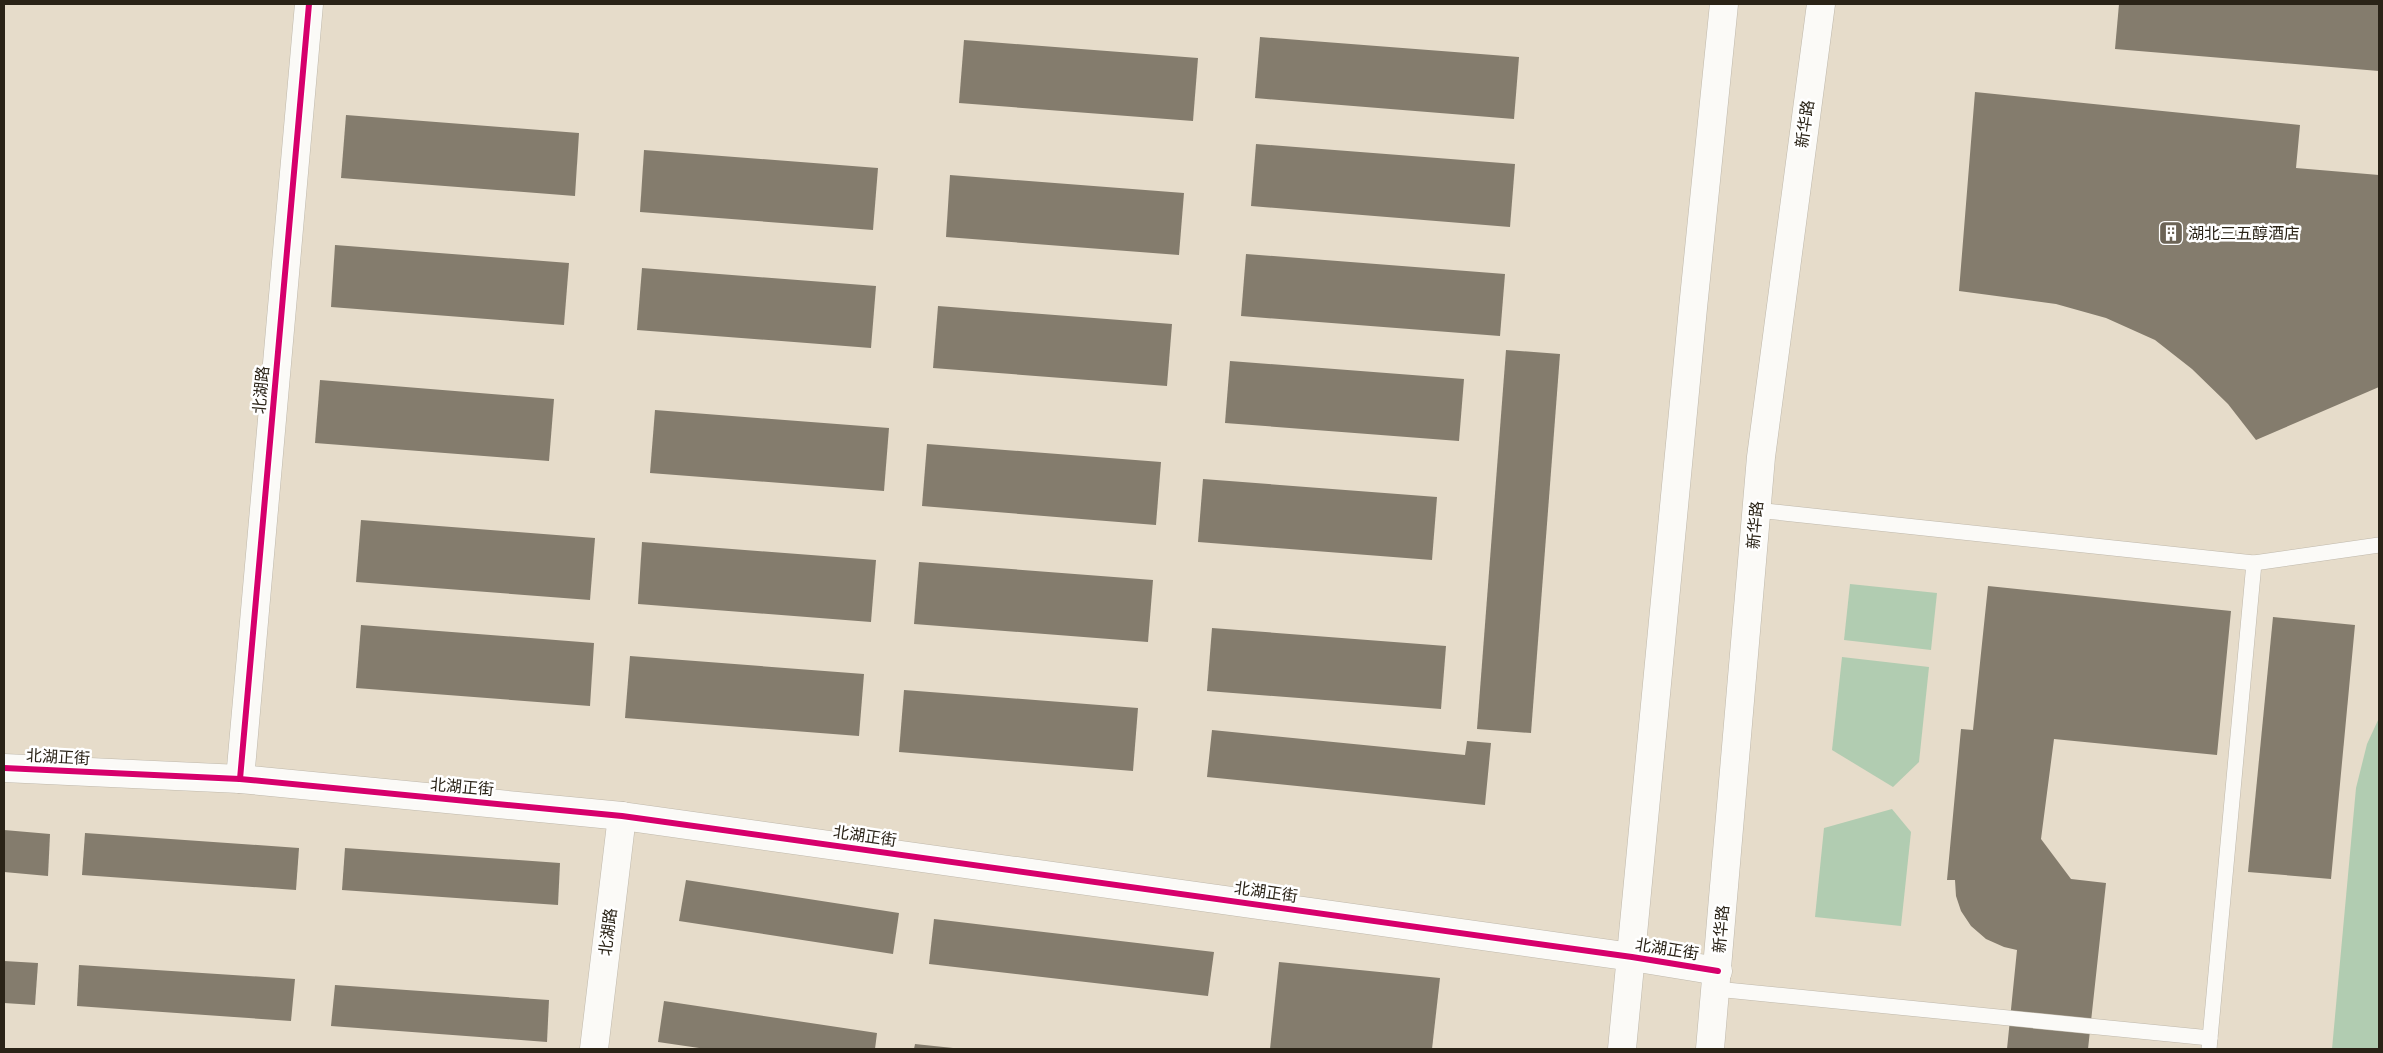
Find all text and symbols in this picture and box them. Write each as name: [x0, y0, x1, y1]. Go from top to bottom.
street label: 新华路: [1792, 99, 1818, 149]
building icon: 湖北三五醇酒店: [2158, 220, 2184, 246]
place label: 湖北三五醇酒店: [2188, 224, 2300, 243]
street label: 北湖路: [249, 365, 273, 415]
street label: 新华路: [1743, 500, 1767, 550]
street label: 北湖正街: [26, 746, 90, 768]
street label: 北湖正街: [429, 775, 495, 799]
street label: 北湖正街: [832, 822, 898, 850]
street label: 北湖正街: [1233, 878, 1299, 906]
street label: 新华路: [1709, 904, 1733, 954]
street label: 北湖路: [596, 907, 620, 957]
street label: 北湖正街: [1634, 935, 1700, 963]

